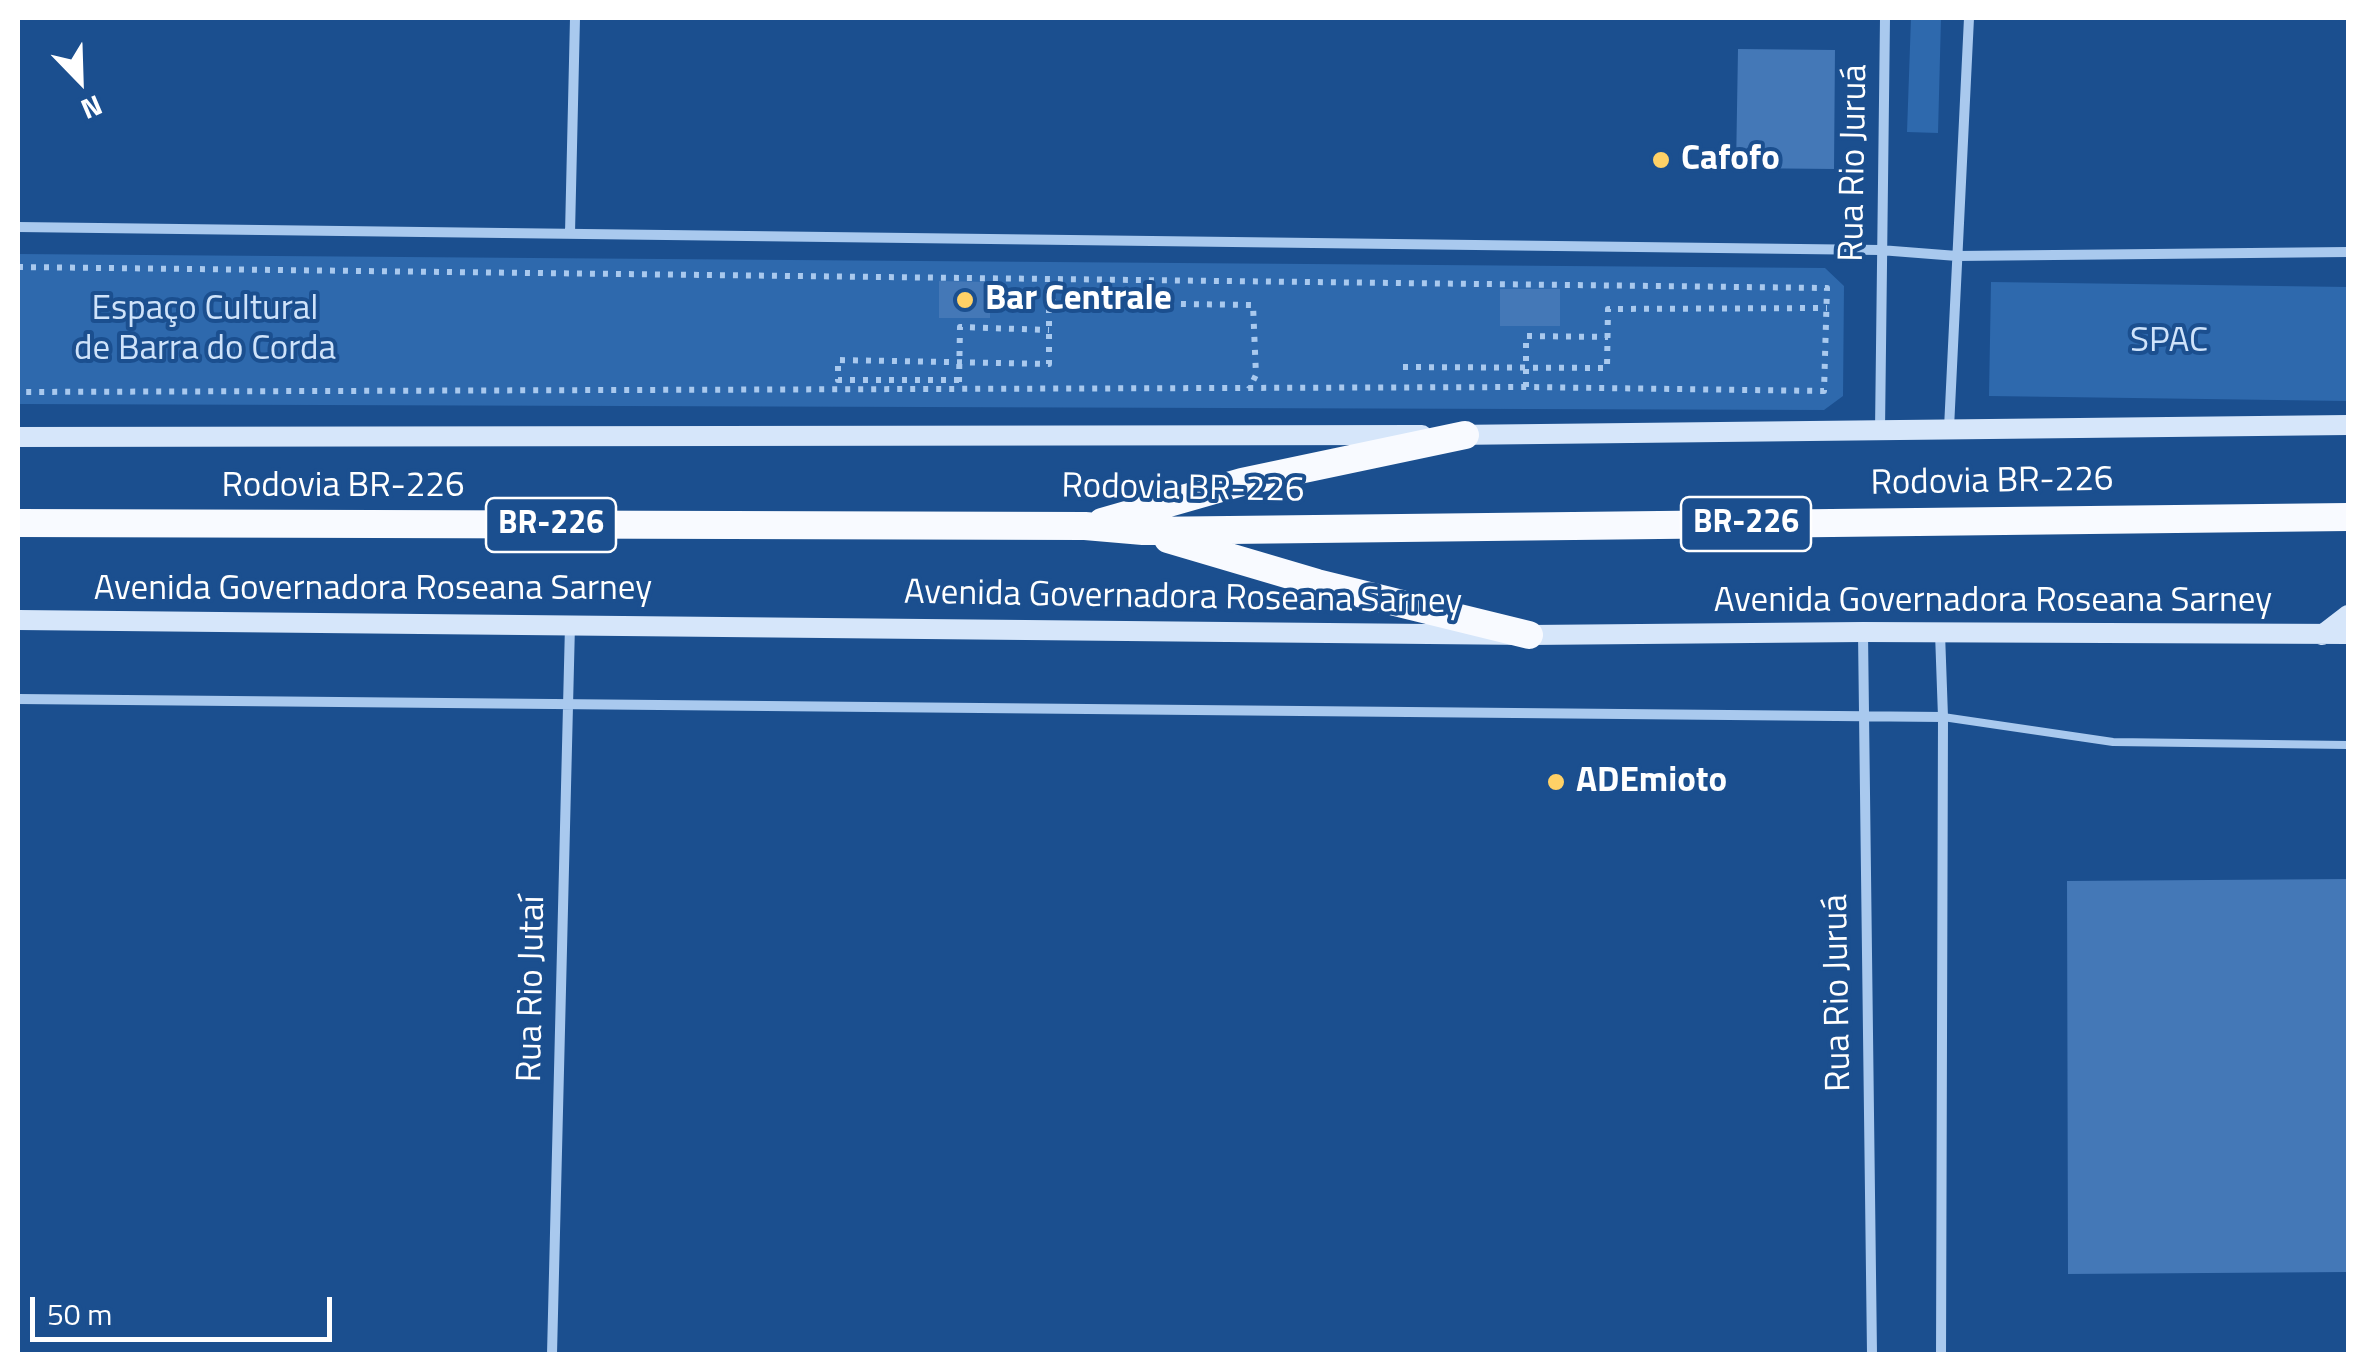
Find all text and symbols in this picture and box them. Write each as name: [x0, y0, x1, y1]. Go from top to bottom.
north arrow: [30, 30, 130, 130]
street label: Rua Rio Juruá: [1832, 64, 1878, 262]
text: N: [75, 84, 109, 132]
place label: Cafofo: [1681, 139, 1780, 181]
marker: Cafofo: [1650, 149, 1672, 171]
place label: Bar Centrale: [985, 279, 1172, 321]
park label: Espaço Cultural de Barra do Corda: [74, 289, 336, 371]
marker: Bar Centrale: [954, 289, 976, 311]
park label: SPAC: [2130, 321, 2208, 363]
street label: Rodovia BR-226: [1870, 460, 2114, 506]
street label: Rodovia BR-226: [221, 466, 465, 508]
street label: Rodovia BR-226: [1061, 467, 1305, 513]
road number: BR-226: [1681, 497, 1811, 551]
road number: BR-226: [486, 498, 616, 552]
street label: Avenida Governadora Roseana Sarney: [94, 569, 652, 611]
street label: Avenida Governadora Roseana Sarney: [904, 573, 1462, 625]
street label: Avenida Governadora Roseana Sarney: [1714, 581, 2272, 623]
place label: ADEmioto: [1576, 761, 1727, 803]
marker: ADEmioto: [1545, 771, 1567, 793]
street label: Rua Rio Juruá: [1816, 894, 1862, 1092]
street label: Rua Rio Jutaí: [510, 895, 556, 1083]
scale bar: [35, 1277, 338, 1339]
text: 50 m: [47, 1291, 112, 1337]

